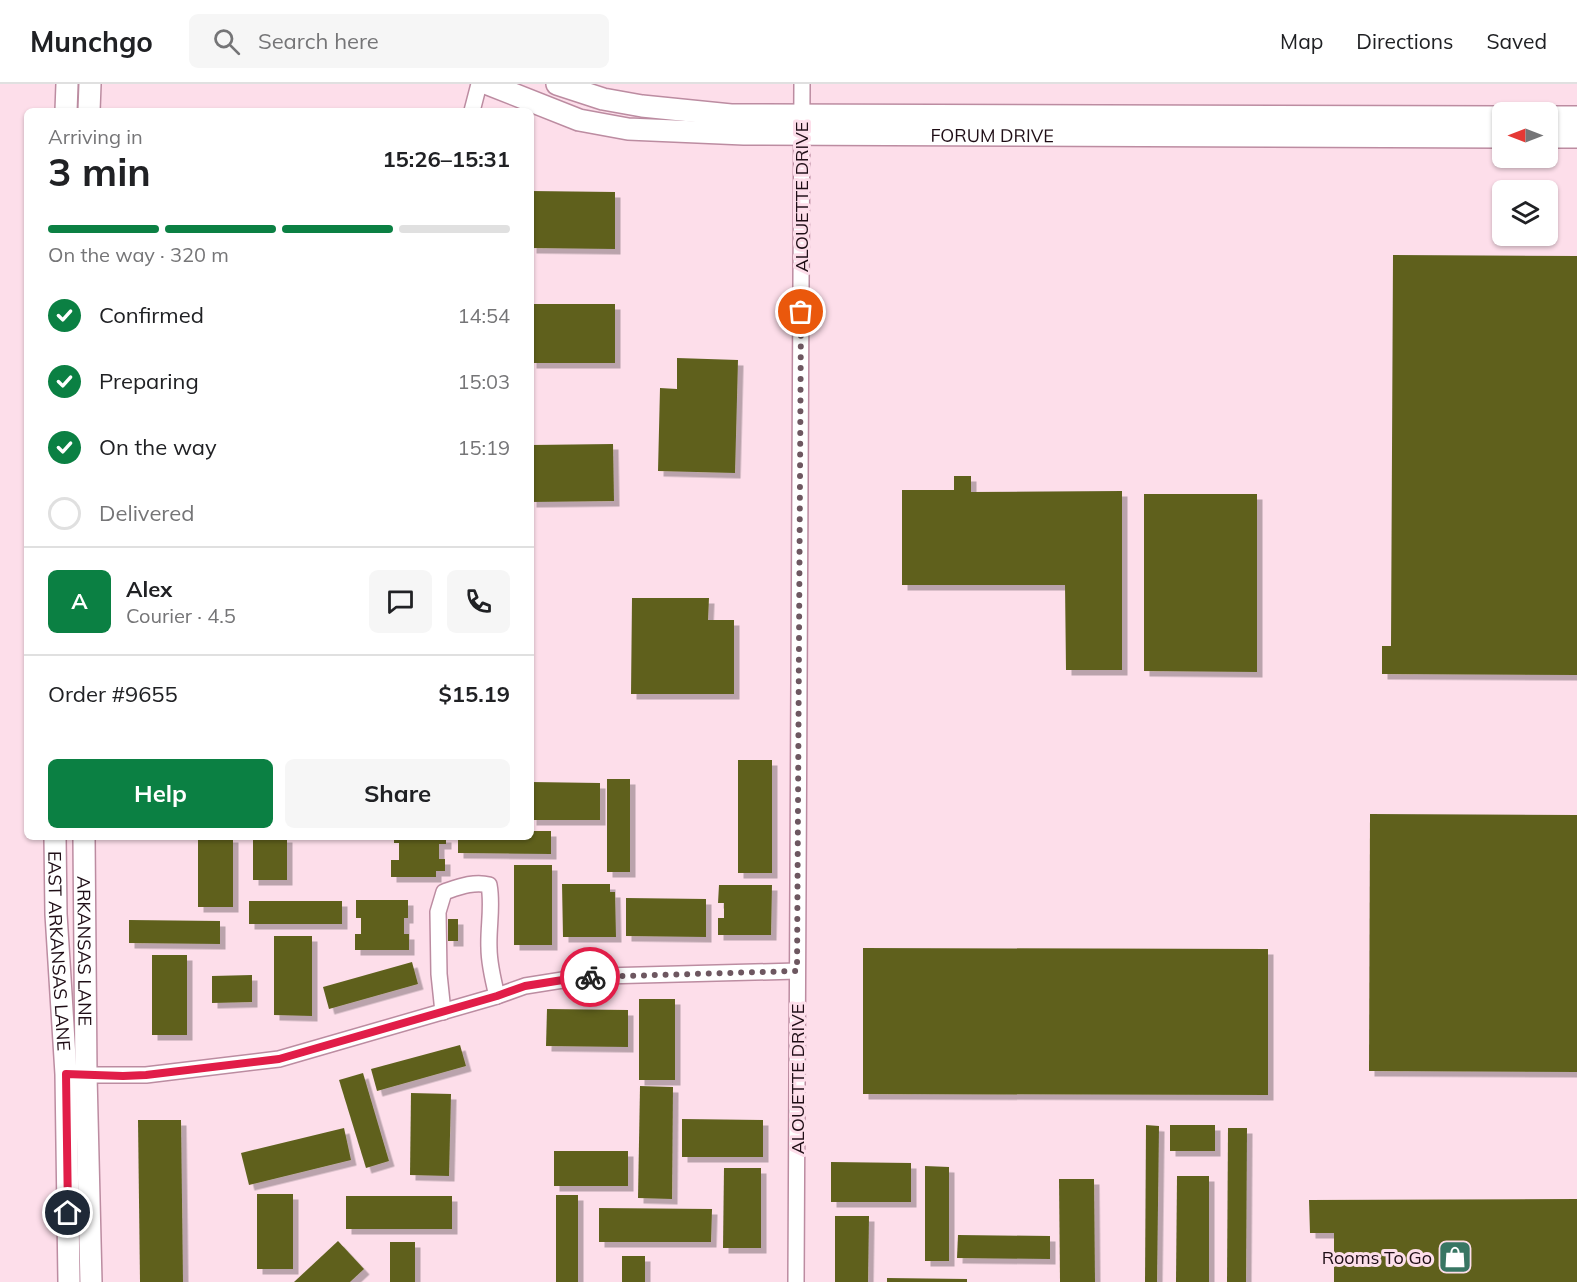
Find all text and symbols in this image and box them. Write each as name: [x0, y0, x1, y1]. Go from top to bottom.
search box: [189, 14, 609, 68]
text: Munchgo: [30, 24, 153, 59]
icon: search: [210, 25, 243, 58]
text: Search here: [258, 27, 379, 55]
text: Map: [1280, 28, 1323, 54]
text: Directions: [1356, 28, 1453, 54]
text: Saved: [1486, 28, 1547, 54]
north arrow: [1492, 102, 1558, 168]
map controls: [1492, 102, 1558, 246]
street label: ALOUETTE DRIVE: [790, 122, 813, 272]
street label: FORUM DRIVE: [931, 123, 1054, 147]
text: Arriving in: [48, 124, 143, 149]
text: 15:26–15:31: [382, 145, 510, 173]
text: 3 min: [48, 147, 151, 196]
button: layers: [1492, 180, 1558, 246]
text: On the way · 320 m: [48, 242, 229, 267]
pin: [775, 286, 826, 337]
icon: bag: [784, 295, 817, 328]
icon: check: [48, 299, 81, 332]
text: Confirmed: [99, 301, 204, 329]
text: 14:54: [457, 303, 510, 328]
icon: check: [48, 365, 81, 398]
text: Preparing: [99, 367, 199, 395]
text: 15:03: [457, 369, 510, 394]
icon: check: [48, 431, 81, 464]
text: On the way: [99, 433, 217, 461]
text: 15:19: [457, 435, 510, 460]
text: Delivered: [99, 499, 194, 527]
button: chat: [369, 570, 432, 633]
button: phone: [447, 570, 510, 633]
text: Alex: [126, 575, 172, 603]
text: A: [71, 587, 88, 615]
text: Courier · 4.5: [126, 603, 236, 628]
text: Order #9655: [48, 680, 178, 708]
text: $15.19: [439, 680, 510, 708]
button: Help: [48, 759, 273, 828]
button: Share: [285, 759, 510, 828]
street label: EAST ARKANSAS LANE: [44, 851, 76, 1052]
street label: ARKANSAS LANE: [73, 876, 97, 1026]
courier: [560, 947, 620, 1007]
icon: bike: [574, 961, 607, 994]
street label: ALOUETTE DRIVE: [786, 1004, 809, 1154]
pin: [42, 1187, 93, 1238]
icon: home: [51, 1196, 84, 1229]
shop icon: Rooms To Go: [1437, 1239, 1473, 1275]
place label: Rooms To Go: [1322, 1246, 1432, 1269]

